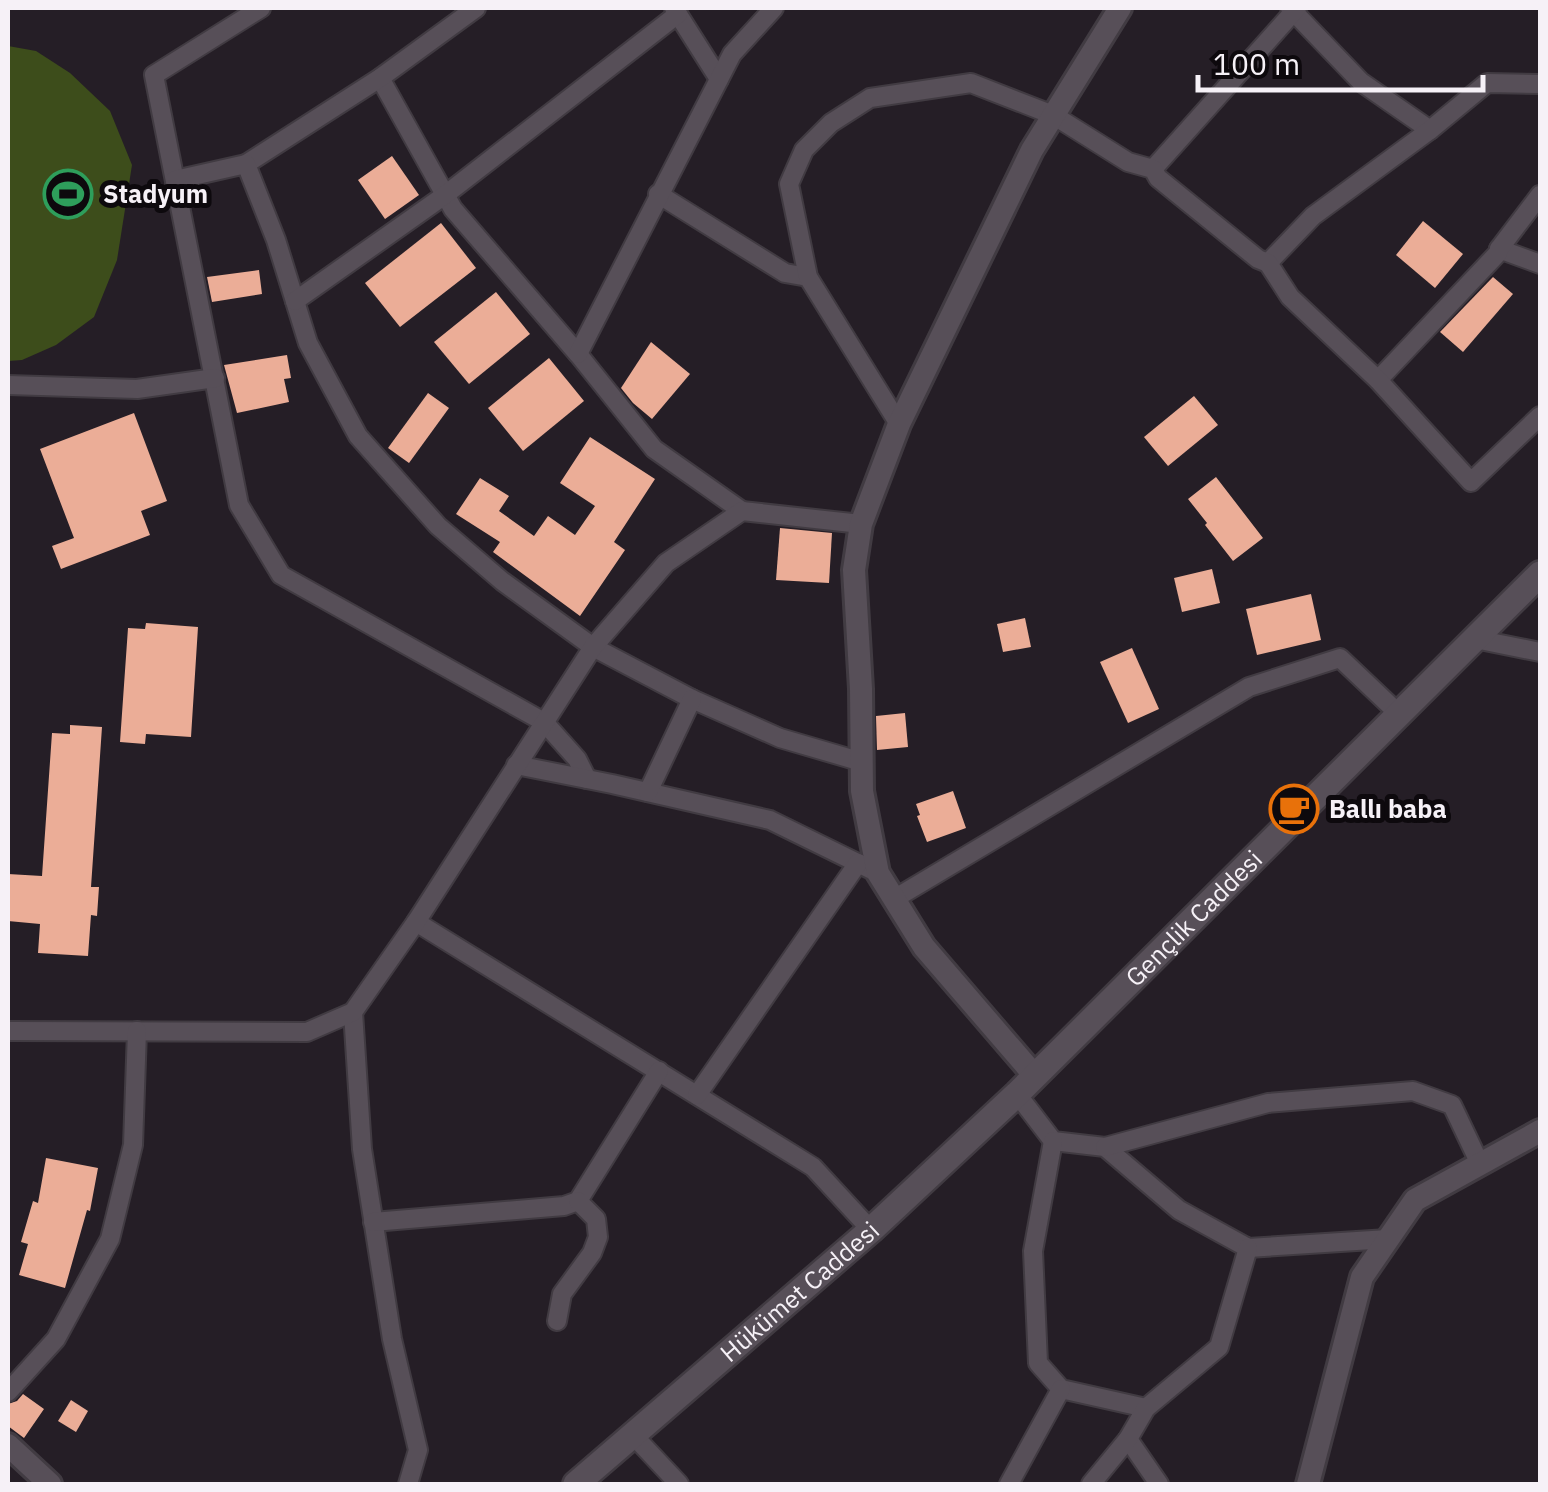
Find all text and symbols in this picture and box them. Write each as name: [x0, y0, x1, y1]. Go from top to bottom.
scale bar: [1198, 30, 1483, 92]
text: 100 m: [1213, 44, 1300, 83]
sports icon: Stadyum: [42, 168, 94, 220]
place label: Stadyum: [103, 177, 208, 210]
cafe icon: Ballı baba: [1268, 783, 1320, 835]
place label: Ballı baba: [1329, 792, 1447, 825]
street label: Gençlik Caddesi: [1118, 843, 1269, 993]
street label: Hükümet Caddesi: [713, 1214, 886, 1369]

